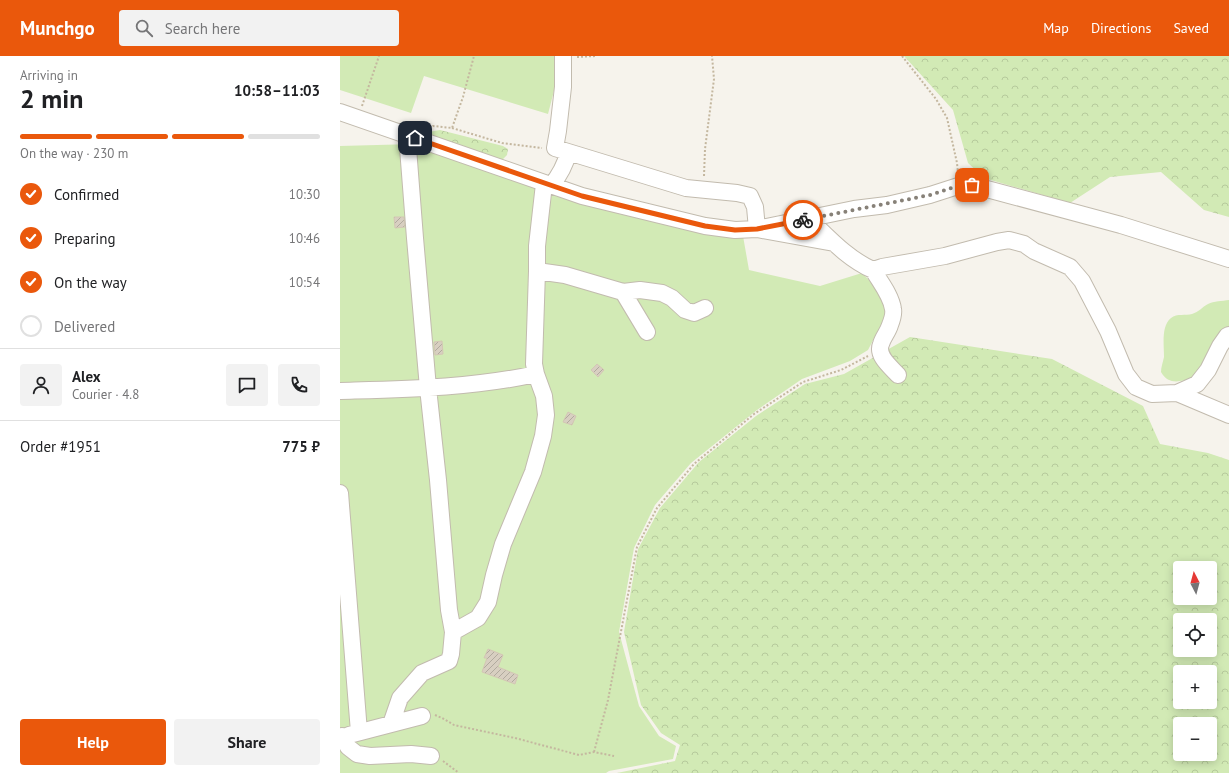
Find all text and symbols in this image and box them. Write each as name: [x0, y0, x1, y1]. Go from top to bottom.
search box: [119, 10, 399, 46]
text: Munchgo: [20, 16, 95, 40]
icon: search: [133, 17, 155, 39]
text: Search here: [165, 19, 240, 38]
text: Map: [1043, 19, 1069, 37]
text: Directions: [1091, 19, 1151, 37]
text: Saved: [1173, 19, 1209, 37]
text: Arriving in: [20, 67, 78, 84]
text: 10:58–11:03: [234, 81, 320, 100]
text: 2 min: [20, 82, 83, 115]
pin: [398, 121, 432, 155]
icon: home: [404, 127, 426, 149]
text: On the way · 230 m: [20, 145, 128, 162]
pin: [955, 168, 989, 202]
icon: bag: [961, 174, 983, 196]
icon: check: [20, 183, 42, 205]
text: Confirmed: [54, 185, 119, 204]
text: 10:30: [289, 186, 320, 203]
courier: [783, 200, 823, 240]
icon: bike: [792, 209, 814, 231]
icon: check: [20, 227, 42, 249]
text: Preparing: [54, 229, 116, 248]
text: 10:46: [289, 230, 320, 247]
icon: check: [20, 271, 42, 293]
text: On the way: [54, 273, 127, 292]
text: 10:54: [289, 274, 320, 291]
text: Delivered: [54, 317, 115, 336]
button: person: [20, 364, 62, 406]
button: chat: [226, 364, 268, 406]
button: phone: [278, 364, 320, 406]
text: Alex: [72, 367, 101, 386]
text: Courier · 4.8: [72, 386, 139, 403]
text: Order #1951: [20, 437, 101, 456]
text: 775 ₽: [282, 437, 320, 456]
north arrow: [1173, 561, 1217, 605]
map controls: [1173, 561, 1217, 761]
button: locate: [1173, 613, 1217, 657]
button: +: [1173, 665, 1217, 709]
button: −: [1173, 717, 1217, 761]
button: Help: [20, 719, 166, 765]
button: Share: [174, 719, 320, 765]

